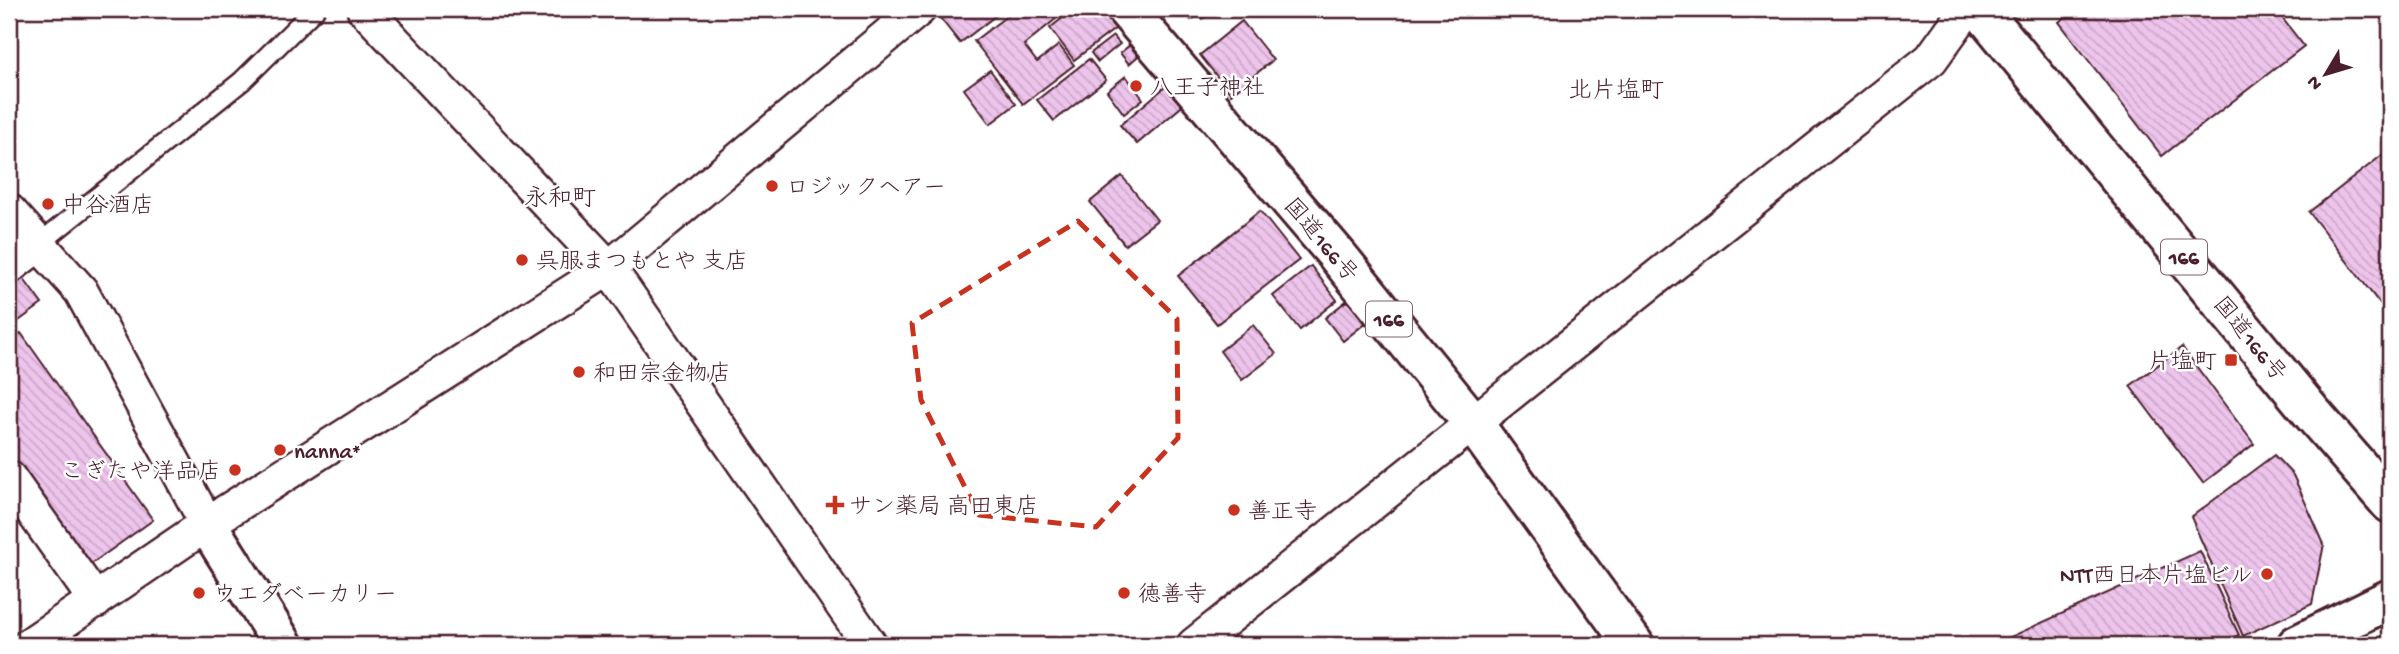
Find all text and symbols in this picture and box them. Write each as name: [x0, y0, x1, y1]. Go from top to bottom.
north arrow: [2290, 38, 2360, 108]
text: N: [2302, 70, 2328, 94]
place label: 八王子神社: [1150, 75, 1265, 103]
district label: 北片塩町: [1568, 77, 1664, 107]
marker: 八王子神社: [1128, 78, 1144, 94]
place label: ロジックヘアー: [786, 176, 946, 203]
marker: ロジックヘアー: [764, 178, 780, 194]
district label: 永和町: [524, 185, 596, 215]
place label: 中谷酒店: [62, 193, 154, 221]
street label: 国道166号: [1276, 193, 1363, 289]
marker: 中谷酒店: [40, 196, 56, 212]
road number: 166: [2161, 240, 2207, 274]
place label: 呉服まつもとや 支店: [536, 249, 748, 277]
marker: 呉服まつもとや 支店: [514, 252, 530, 268]
street label: 国道166号: [2206, 292, 2292, 388]
road number: 166: [1366, 302, 1412, 336]
place label: 片塩町: [2148, 349, 2217, 377]
marker: 片塩町: [2223, 352, 2239, 368]
place label: 和田宗金物店: [593, 361, 731, 389]
marker: 和田宗金物店: [571, 364, 587, 380]
place label: nanna*: [294, 440, 360, 467]
marker: nanna*: [272, 442, 288, 458]
place label: こぎたや洋品店: [60, 459, 221, 487]
marker: こぎたや洋品店: [227, 462, 243, 478]
place label: サン薬局 高田東店: [849, 494, 1038, 522]
marker: サン薬局 高田東店: [827, 497, 843, 513]
place label: 善正寺: [1248, 499, 1317, 527]
marker: 善正寺: [1226, 502, 1242, 518]
place label: NTT西日本片塩ビル: [2060, 563, 2253, 591]
marker: NTT西日本片塩ビル: [2259, 566, 2275, 582]
place label: ウエダベーカリー: [213, 582, 397, 610]
place label: 徳善寺: [1138, 582, 1207, 610]
marker: ウエダベーカリー: [191, 585, 207, 601]
marker: 徳善寺: [1116, 585, 1132, 601]

